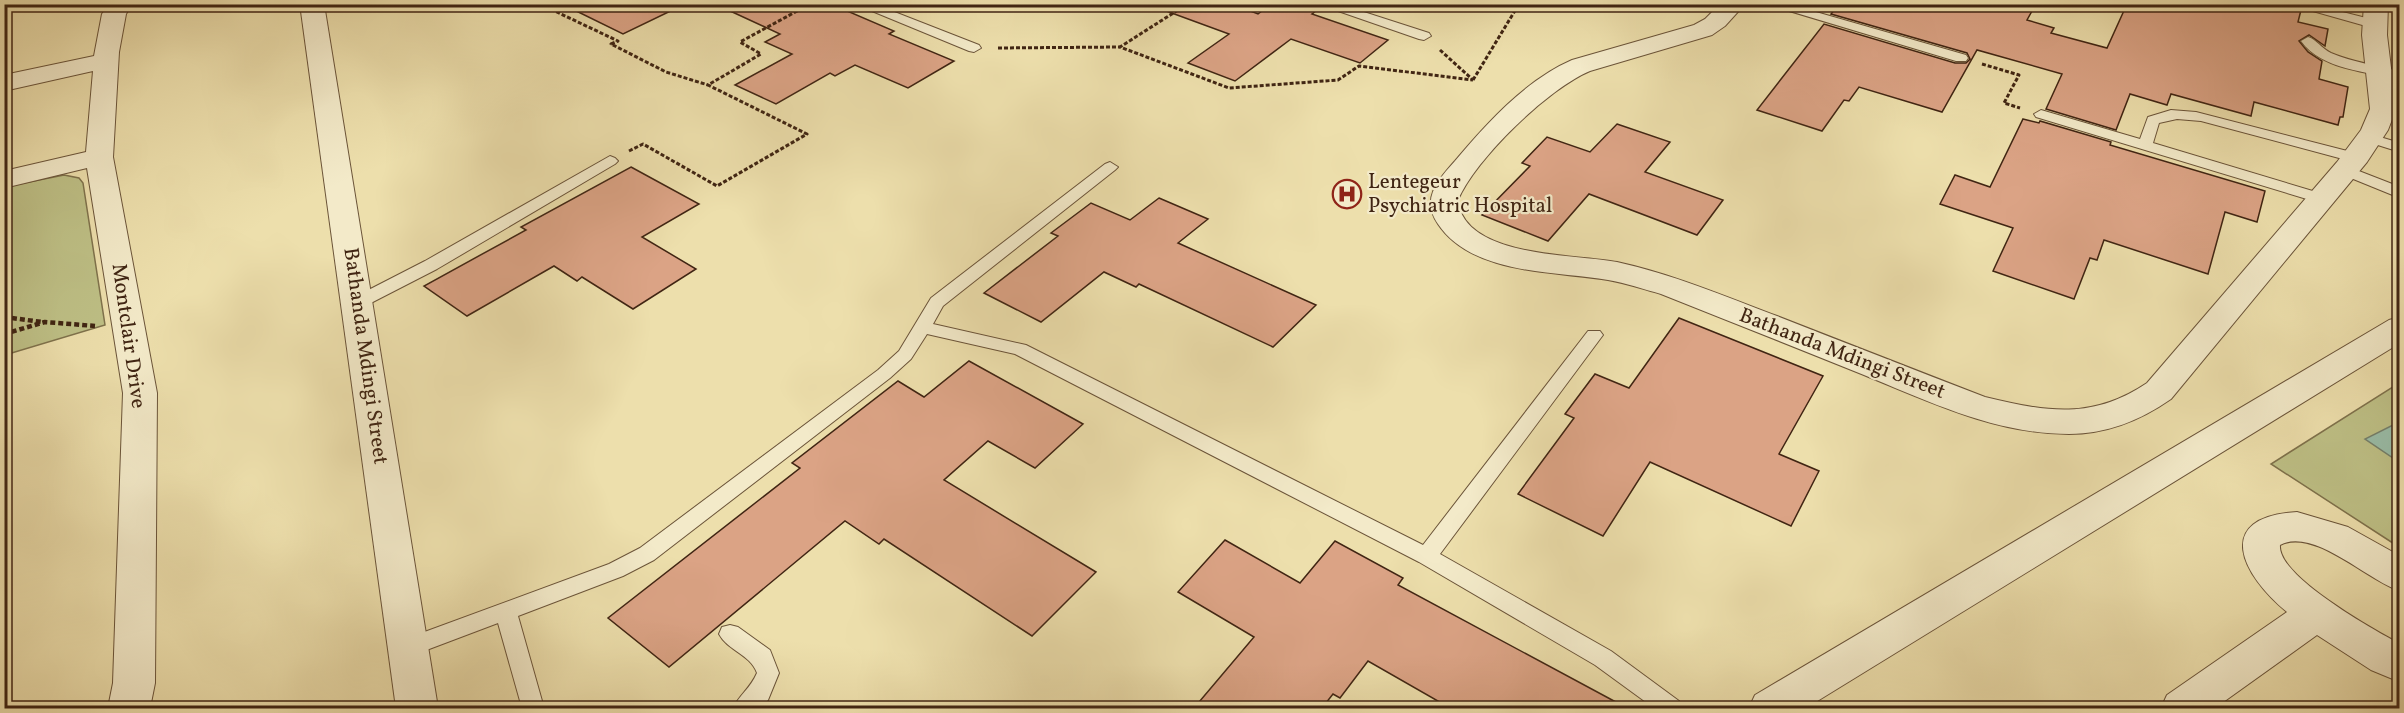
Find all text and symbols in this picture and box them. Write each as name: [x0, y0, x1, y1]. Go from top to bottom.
place label: Lentegeur Psychiatric Hospital: [1368, 168, 1552, 221]
hospital icon: Lentegeur Psychiatric Hospital: [1331, 178, 1363, 210]
street label: Bathanda Mdingi Street: [335, 246, 395, 466]
street label: Montclair Drive: [103, 262, 153, 410]
street label: Bathanda Mdingi Street: [1735, 301, 1949, 407]

